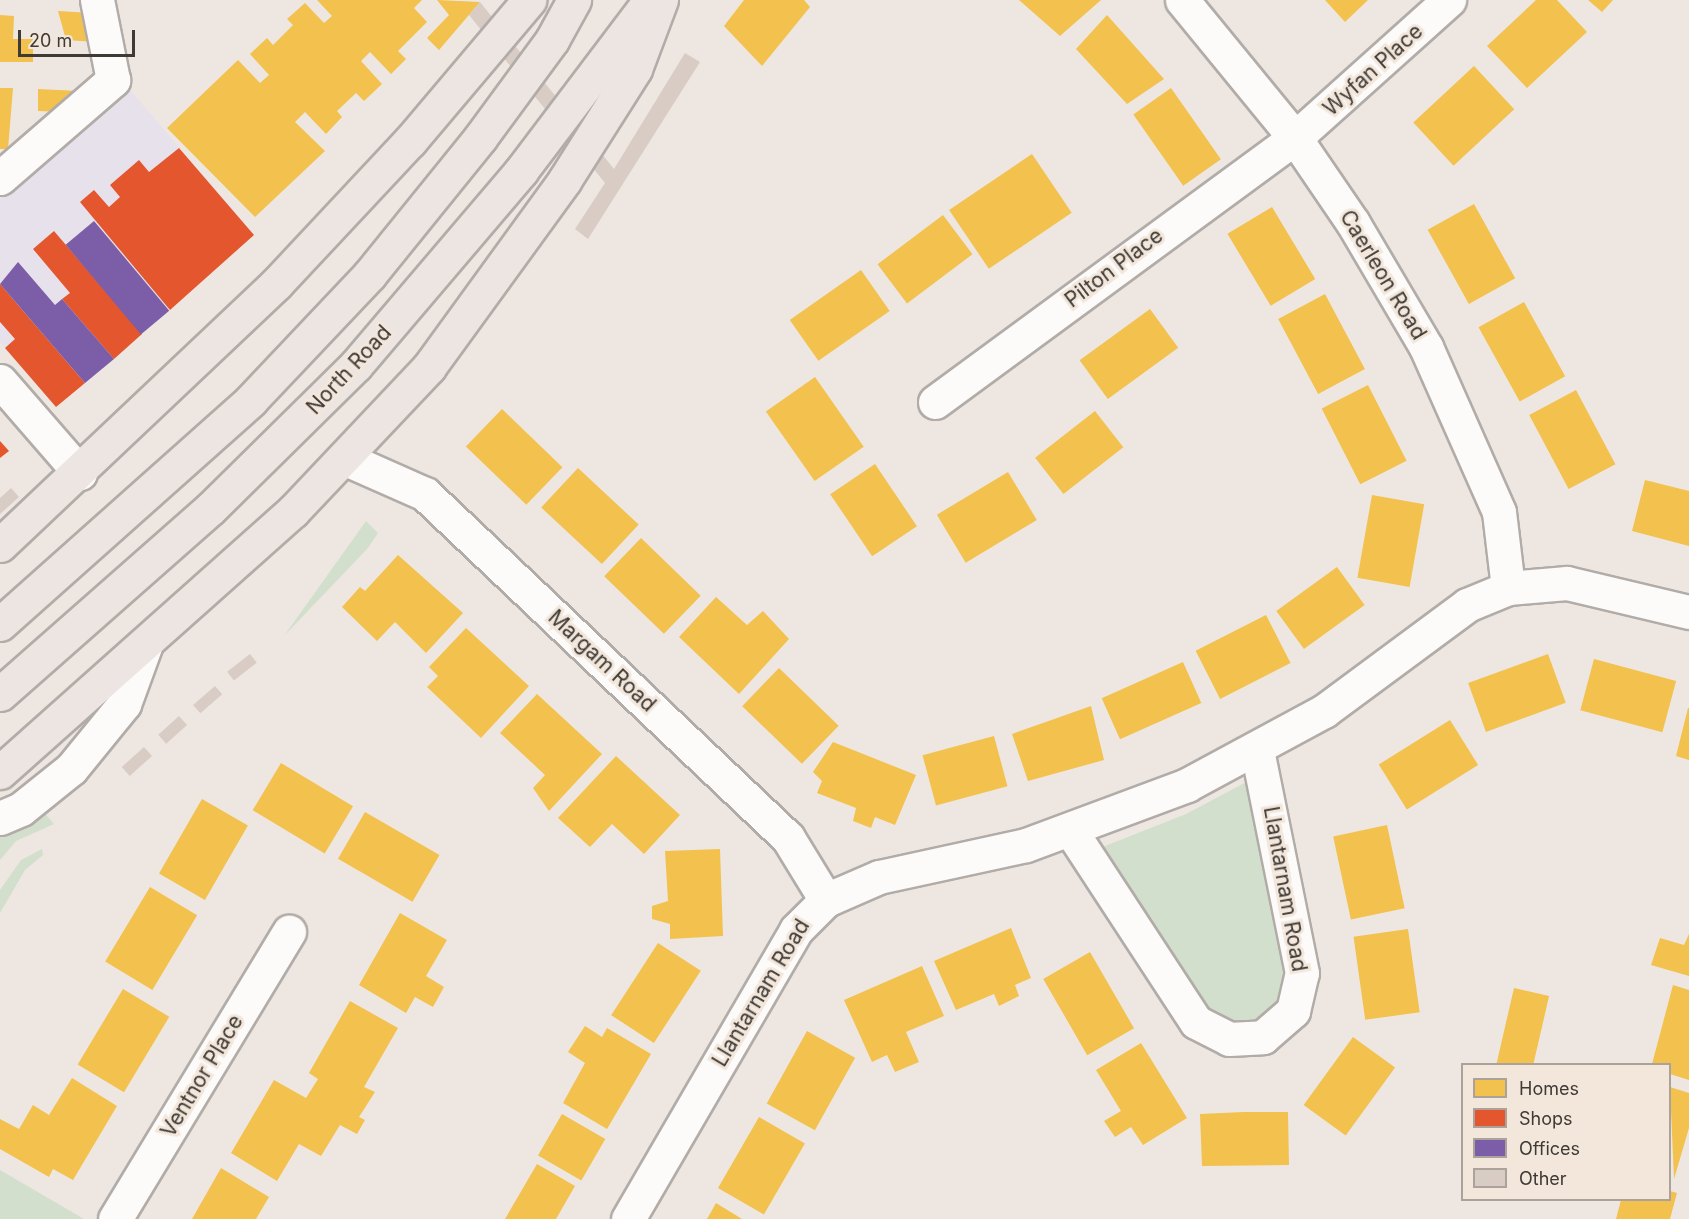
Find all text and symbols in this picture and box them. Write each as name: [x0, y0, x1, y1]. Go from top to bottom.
scale bar: [21, 18, 138, 56]
street label: Wyfan Place: [1318, 19, 1428, 121]
text: 20 m: [29, 30, 72, 51]
street label: Caerleon Road: [1334, 206, 1432, 344]
street label: Pilton Place: [1060, 223, 1168, 313]
street label: North Road: [301, 320, 397, 420]
street label: Margam Road: [543, 605, 661, 717]
street label: Llantarnam Road: [1258, 804, 1312, 974]
street label: Llantarnam Road: [707, 915, 815, 1071]
street label: Ventnor Place: [156, 1010, 248, 1142]
legend: [1461, 1063, 1671, 1201]
text: Homes: [1519, 1078, 1579, 1099]
text: Shops: [1519, 1108, 1573, 1129]
text: Offices: [1519, 1138, 1580, 1159]
text: Other: [1519, 1168, 1567, 1189]

